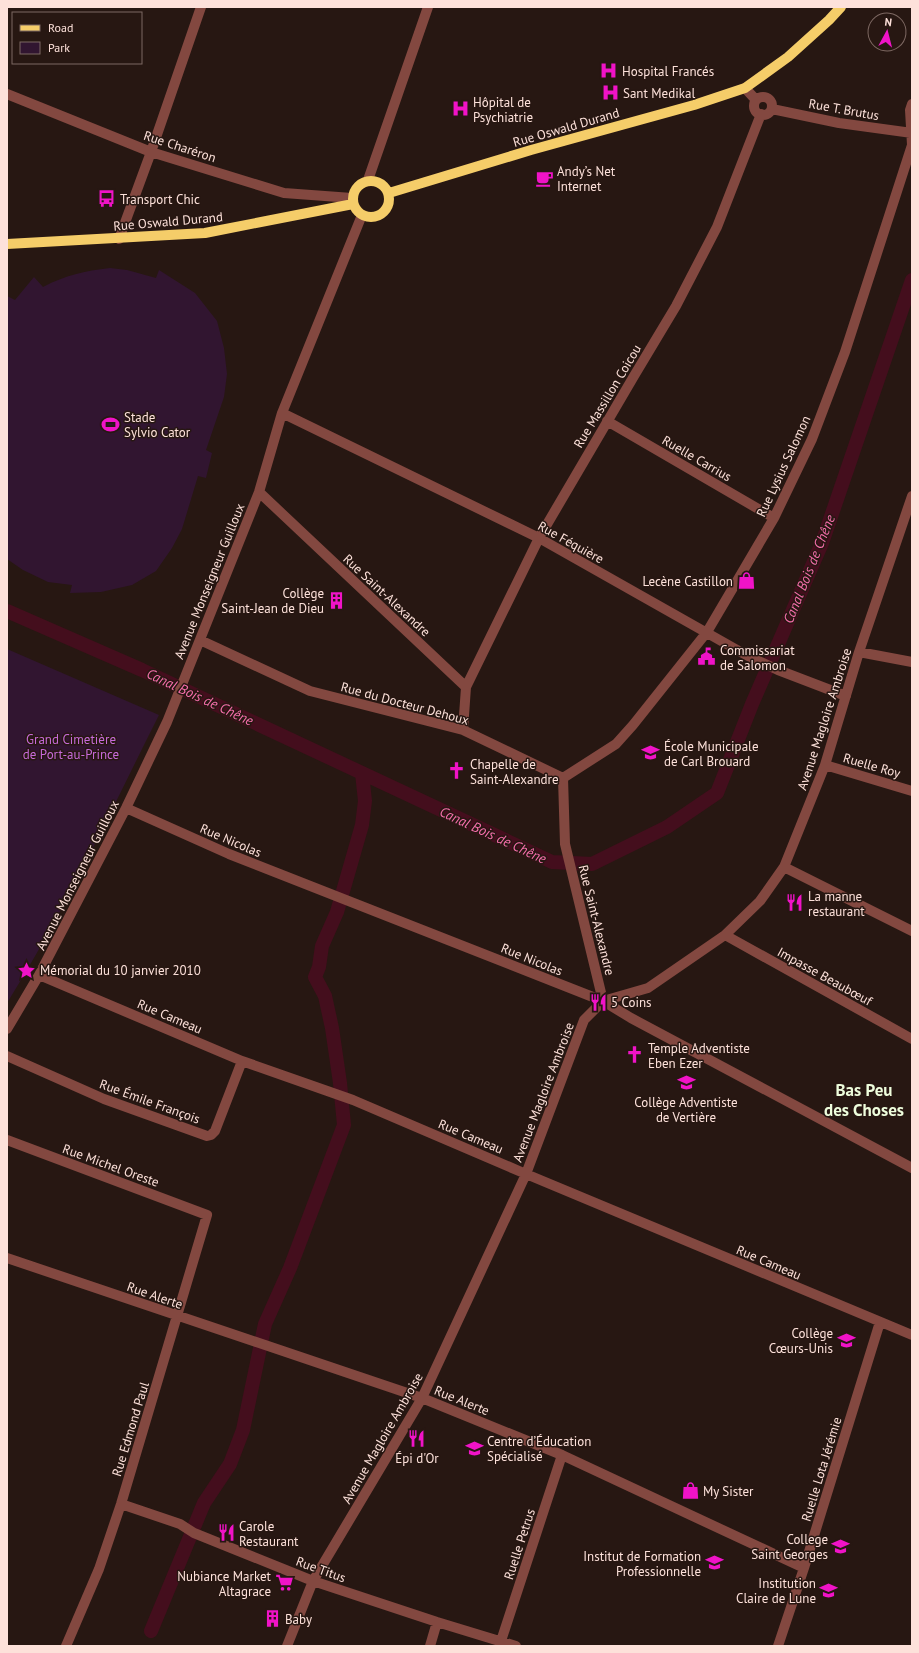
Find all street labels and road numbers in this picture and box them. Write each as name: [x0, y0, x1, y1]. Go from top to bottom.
street label: Rue T. Brutus: [807, 95, 881, 124]
street label: Rue Oswald Durand: [511, 104, 621, 151]
street label: Rue Charéron: [141, 127, 218, 166]
street label: Rue Oswald Durand: [113, 208, 223, 235]
street label: Rue Massillon Coicou: [570, 341, 645, 451]
street label: Rue Lysius Salomon: [753, 413, 814, 520]
street label: Ruelle Carrius: [659, 432, 734, 485]
street label: Avenue Monseigneur Guilloux: [170, 501, 249, 661]
street label: Rue Féquière: [535, 517, 607, 568]
street label: Rue Saint-Alexandre: [339, 551, 434, 640]
street label: Avenue Magloire Ambroise: [793, 646, 855, 792]
street label: Rue du Docteur Dehoux: [339, 678, 471, 729]
street label: Ruelle Roy: [841, 749, 903, 782]
street label: Avenue Monseigneur Guilloux: [32, 797, 123, 953]
street label: Rue Nicolas: [197, 820, 264, 861]
street label: Rue Saint-Alexandre: [575, 863, 618, 977]
street label: Rue Nicolas: [498, 939, 565, 980]
street label: Impasse Beaubœuf: [774, 943, 876, 1010]
street label: Rue Cameau: [135, 995, 205, 1038]
street label: Avenue Magloire Ambroise: [509, 1020, 578, 1164]
street label: Rue Émile François: [97, 1075, 202, 1128]
street label: Rue Cameau: [436, 1115, 506, 1158]
street label: Rue Michel Oreste: [60, 1140, 161, 1191]
street label: Rue Cameau: [734, 1241, 804, 1284]
street label: Rue Alerte: [125, 1278, 185, 1313]
street label: Avenue Magloire Ambroise: [338, 1370, 427, 1507]
street label: Rue Edmond Paul: [108, 1380, 153, 1478]
street label: Rue Alerte: [432, 1382, 492, 1419]
street label: Ruelle Lota Jérémie: [798, 1415, 845, 1523]
street label: Ruelle Petrus: [500, 1507, 539, 1582]
street label: Rue Titus: [294, 1553, 348, 1586]

